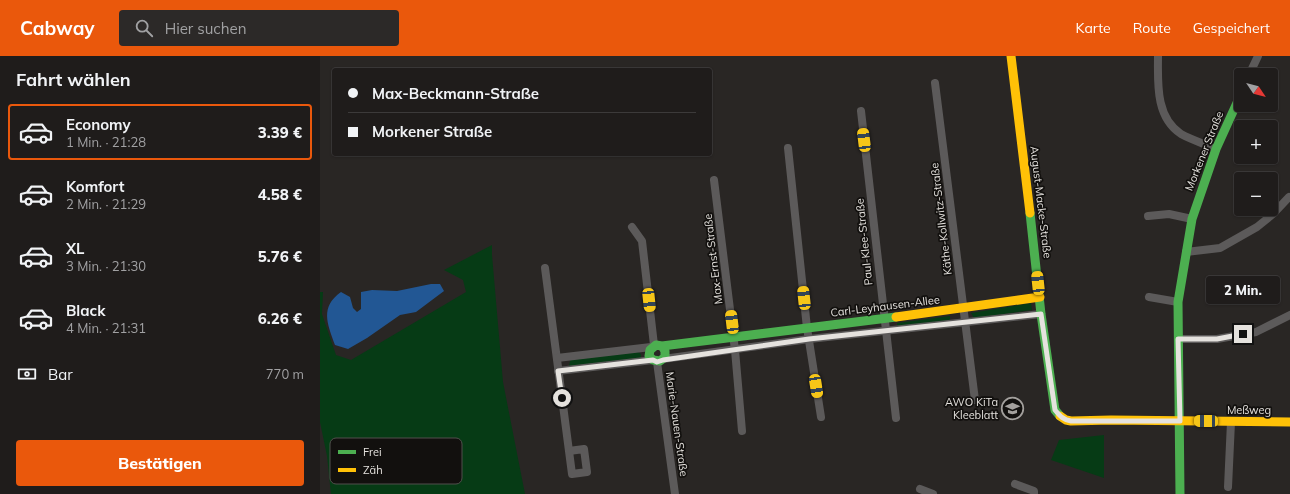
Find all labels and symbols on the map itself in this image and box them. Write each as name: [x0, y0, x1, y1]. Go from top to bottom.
north arrow: [1234, 68, 1278, 112]
street label: Morkener Straße: [1182, 109, 1226, 193]
car: [857, 127, 871, 153]
street label: August-Macke-Straße: [1027, 145, 1055, 259]
street label: Käthe-Kollwitz-Straße: [927, 162, 955, 276]
street label: Paul-Klee-Straße: [852, 198, 876, 286]
street label: Max-Ernst-Straße: [701, 213, 725, 305]
car: [1031, 270, 1045, 296]
callout: 2 Min.: [1206, 276, 1280, 304]
car: [797, 285, 811, 311]
car: [642, 287, 656, 313]
street label: Carl-Leyhausen-Allee: [830, 292, 940, 320]
car: [725, 309, 739, 335]
route end: [1234, 325, 1252, 343]
street label: Marie-Nauen-Straße: [663, 371, 691, 477]
car: [808, 373, 824, 399]
route start: [553, 389, 571, 407]
place label: AWO KiTa Kleeblatt: [945, 395, 998, 422]
school or university icon: AWO KiTa Kleeblatt: [1000, 395, 1026, 421]
street label: Meßweg: [1227, 403, 1271, 417]
car: [1194, 415, 1218, 427]
legend: [330, 438, 462, 484]
text: Frei: [363, 445, 382, 459]
text: Zäh: [363, 463, 383, 477]

